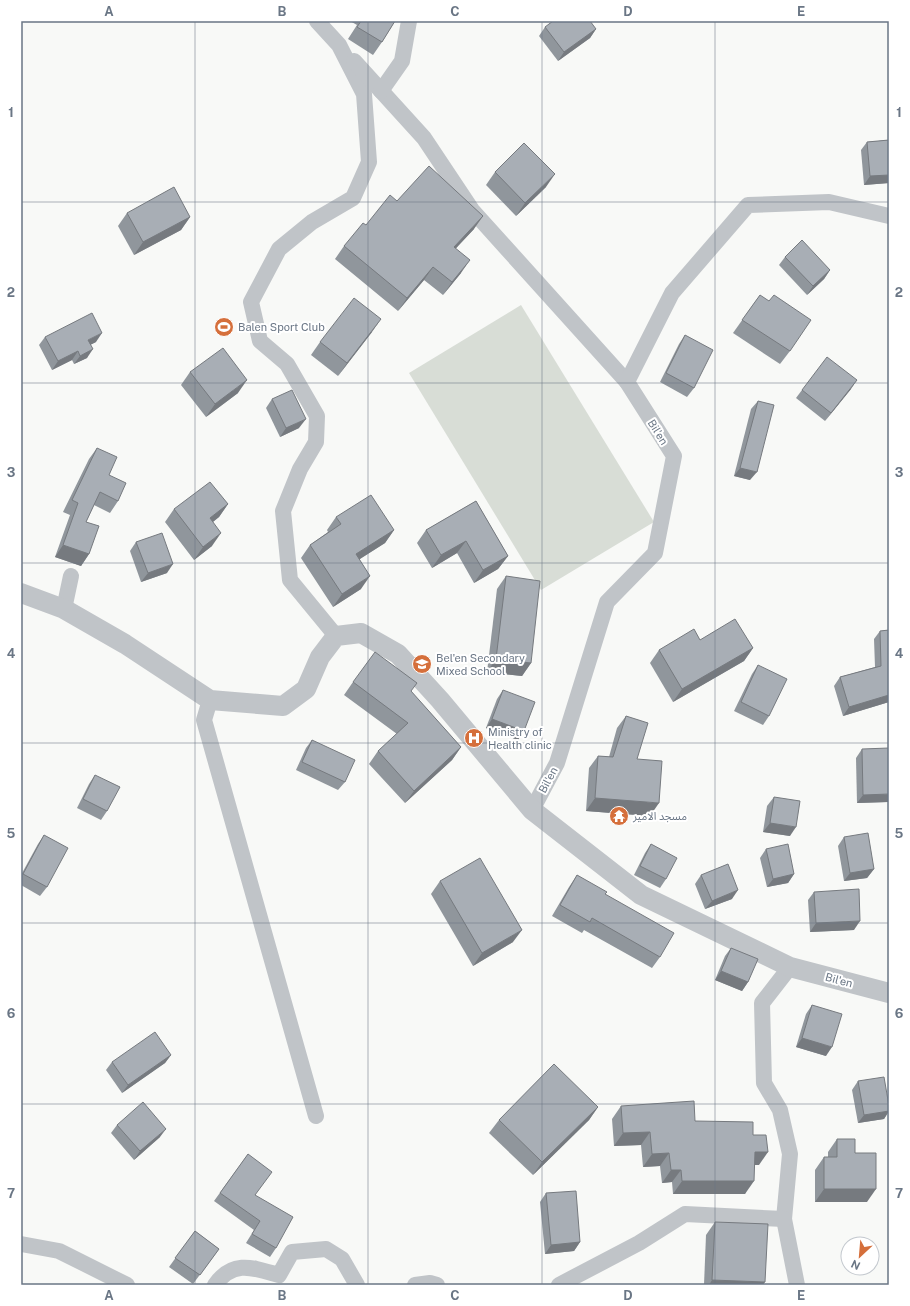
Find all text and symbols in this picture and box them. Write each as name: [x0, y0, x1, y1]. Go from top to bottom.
text: A: [104, 4, 114, 19]
text: B: [278, 4, 287, 19]
text: C: [450, 4, 460, 19]
text: D: [623, 4, 633, 19]
text: E: [797, 4, 805, 19]
text: 1: [8, 105, 14, 120]
text: 1: [896, 105, 902, 120]
text: 2: [7, 285, 15, 300]
text: 2: [895, 285, 903, 300]
sports icon: Balen Sport Club: [213, 316, 235, 338]
place label: Balen Sport Club: [238, 321, 325, 333]
street label: Bil'en: [646, 417, 670, 447]
text: 3: [7, 465, 16, 480]
text: 3: [895, 465, 904, 480]
text: 4: [7, 646, 16, 661]
text: 4: [895, 646, 904, 661]
place label: Bel'en Secondary Mixed School: [436, 652, 525, 677]
school or university icon: Bel'en Secondary Mixed School: [411, 653, 433, 675]
place label: Ministry of Health clinic: [488, 726, 552, 751]
hospital icon: Ministry of Health clinic: [463, 727, 485, 749]
street label: Bil'en: [536, 765, 560, 795]
temple icon: مسجد الامير: [608, 805, 630, 827]
place label: مسجد الامير: [632, 810, 687, 823]
text: 5: [7, 826, 16, 841]
text: 5: [895, 826, 904, 841]
street label: Bil'en: [824, 971, 854, 989]
text: 6: [7, 1006, 16, 1021]
text: 6: [895, 1006, 904, 1021]
text: 7: [7, 1186, 15, 1201]
text: 7: [895, 1186, 903, 1201]
north arrow: [840, 1236, 880, 1276]
text: N: [849, 1258, 862, 1272]
text: A: [104, 1288, 114, 1303]
text: B: [278, 1288, 287, 1303]
text: C: [450, 1288, 460, 1303]
text: D: [623, 1288, 633, 1303]
text: E: [797, 1288, 805, 1303]

